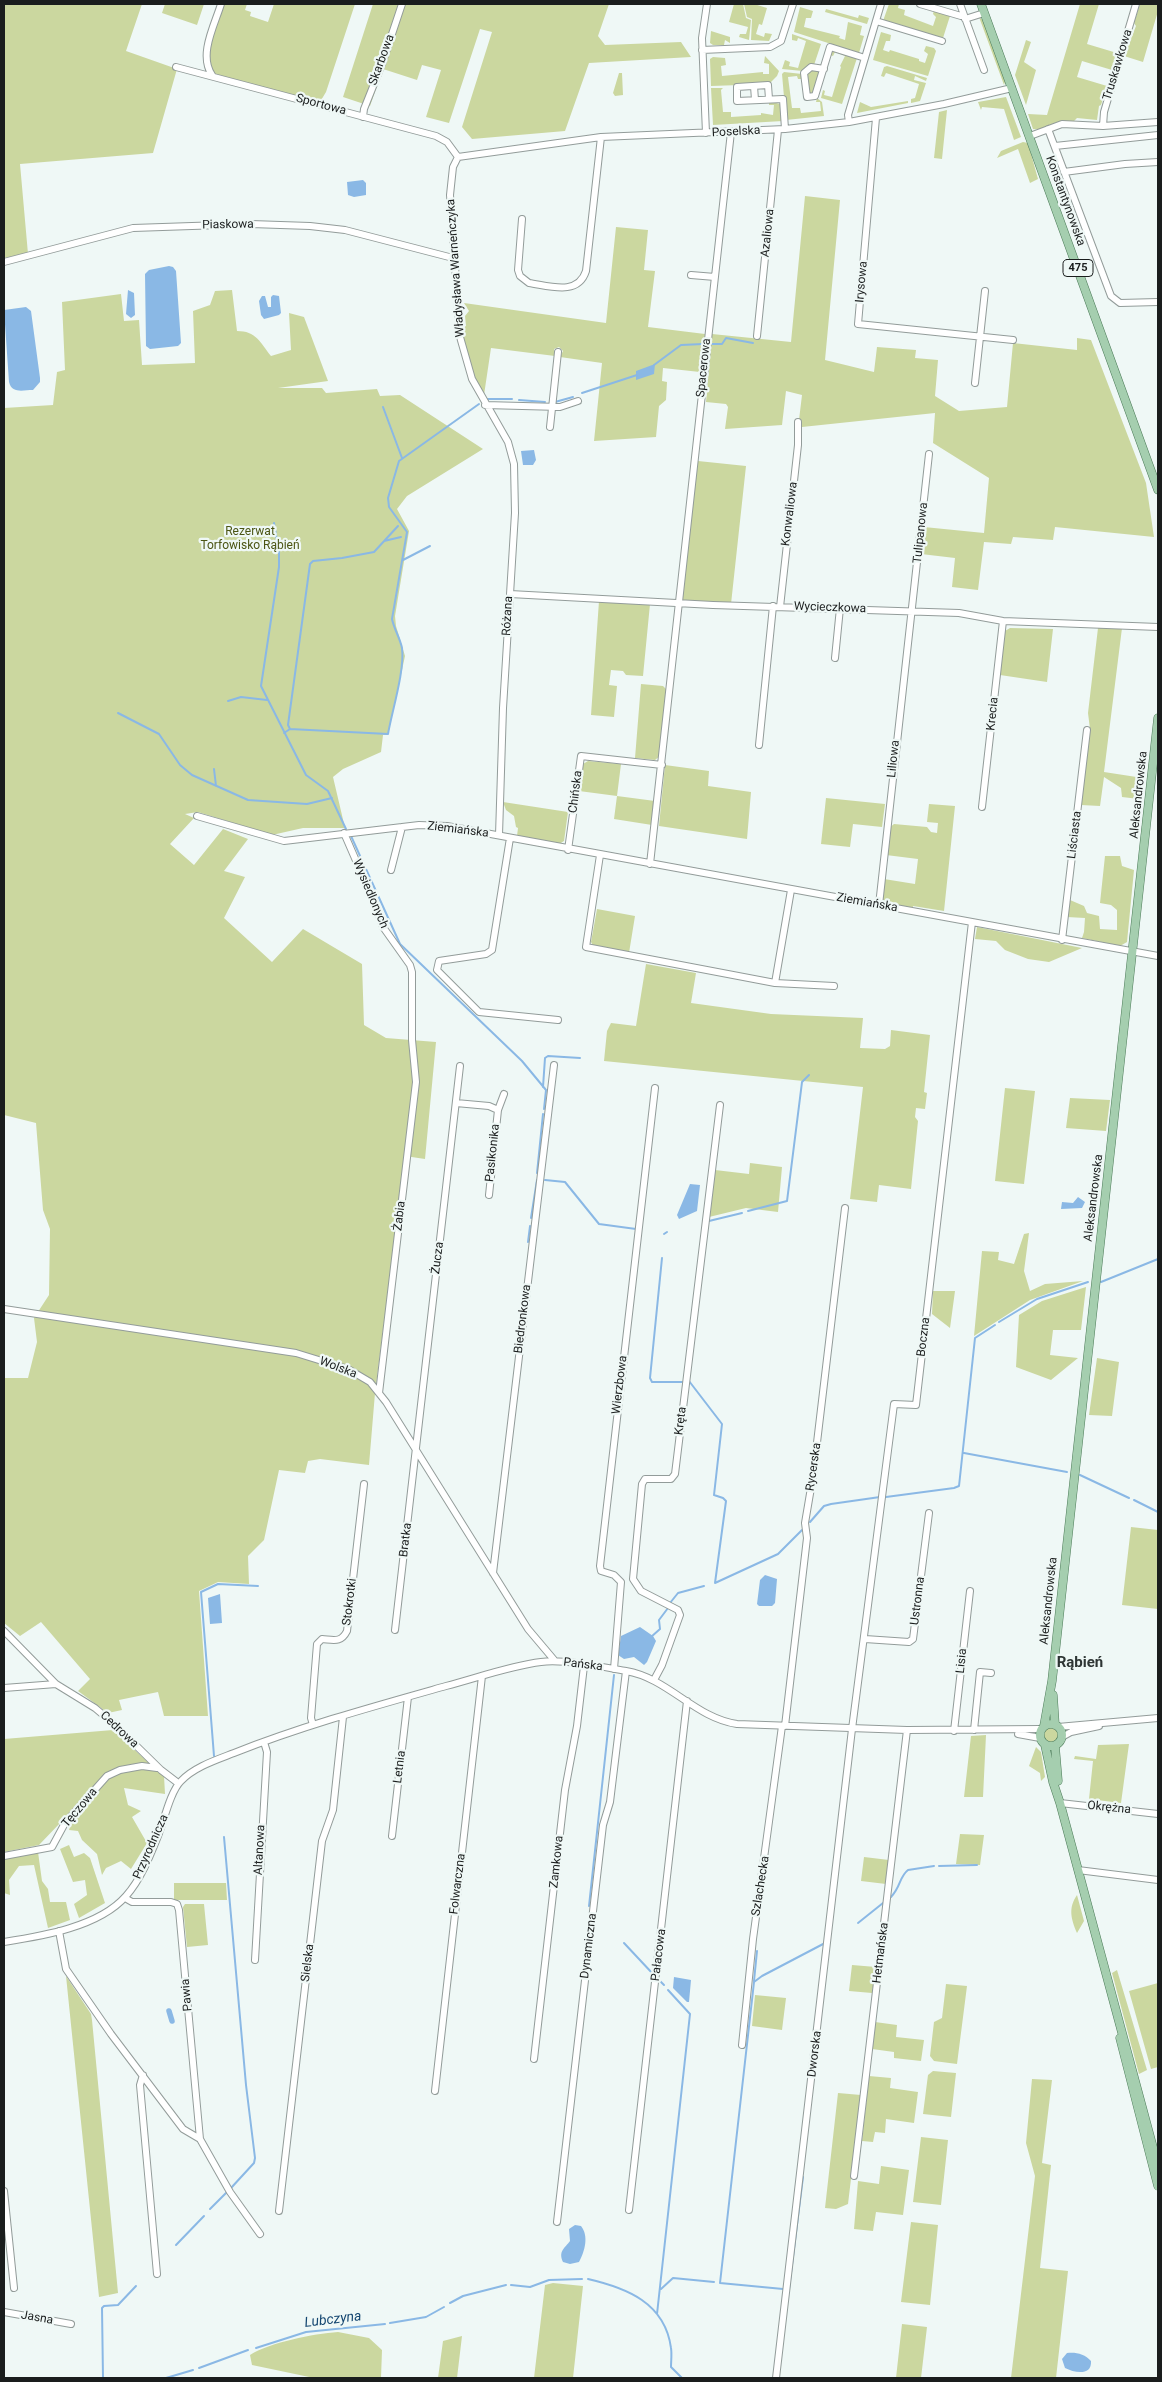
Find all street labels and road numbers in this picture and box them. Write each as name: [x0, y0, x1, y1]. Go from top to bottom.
street label: Truskawkowa: [1100, 28, 1136, 102]
street label: Skarbowa: [366, 33, 398, 87]
street label: Sportowa: [294, 91, 348, 119]
street label: Poselska: [711, 124, 761, 140]
street label: Konstantynowska: [1042, 154, 1088, 248]
street label: Władysława Warneńczyka: [444, 198, 468, 338]
street label: Azaliowa: [758, 208, 778, 258]
street label: Piaskowa: [202, 217, 254, 233]
road number: 475: [1063, 260, 1093, 276]
street label: Irysowa: [853, 261, 871, 303]
street label: Spacerowa: [694, 338, 714, 398]
street label: Konwaliowa: [779, 481, 801, 547]
street label: Tulipanowa: [911, 502, 931, 564]
street label: Różana: [500, 596, 516, 636]
street label: Wycieczkowa: [794, 600, 866, 616]
street label: Krecia: [984, 697, 1002, 731]
street label: Liliowa: [885, 740, 903, 778]
street label: Aleksandrowska: [1127, 751, 1151, 839]
street label: Chińska: [566, 770, 586, 814]
street label: Liściasta: [1065, 810, 1085, 860]
street label: Ziemiańska: [426, 819, 490, 841]
street label: Wysiedlonych: [349, 857, 391, 931]
street label: Ziemiańska: [835, 891, 899, 915]
street label: Pasikonika: [483, 1123, 503, 1183]
street label: Aleksandrowska: [1081, 1153, 1107, 1243]
street label: Żabia: [391, 1200, 409, 1232]
street label: Żucza: [429, 1241, 447, 1275]
street label: Biedronkowa: [512, 1284, 534, 1354]
street label: Boczna: [914, 1316, 934, 1358]
street label: Wolska: [317, 1354, 359, 1382]
street label: Wierzbowa: [609, 1355, 631, 1415]
street label: Kręta: [672, 1406, 690, 1436]
street label: Rycerska: [803, 1442, 825, 1492]
street label: Bratka: [397, 1522, 415, 1558]
street label: Aleksandrowska: [1037, 1557, 1061, 1645]
street label: Ustronna: [908, 1576, 928, 1626]
street label: Stokrotki: [340, 1578, 360, 1626]
street label: Lisia: [954, 1648, 970, 1674]
street label: Pańska: [563, 1655, 603, 1675]
street label: Cedrowa: [97, 1709, 141, 1751]
street label: Letnia: [391, 1750, 409, 1784]
street label: Tęczowa: [59, 1785, 101, 1831]
street label: Okrężna: [1086, 1799, 1132, 1817]
street label: Przyrodnicza: [130, 1812, 172, 1882]
street label: Altanowa: [251, 1825, 269, 1875]
street label: Zamkowa: [547, 1835, 567, 1889]
street label: Folwarczna: [447, 1853, 469, 1915]
street label: Szlachecka: [749, 1855, 773, 1917]
street label: Dynamiczna: [578, 1913, 600, 1979]
street label: Hetmańska: [870, 1922, 892, 1984]
street label: Pałacowa: [649, 1928, 669, 1982]
street label: Sielska: [299, 1943, 317, 1983]
street label: Pawia: [178, 1978, 196, 2012]
street label: Dworska: [805, 2030, 825, 2078]
street label: Jasna: [20, 2308, 54, 2328]

